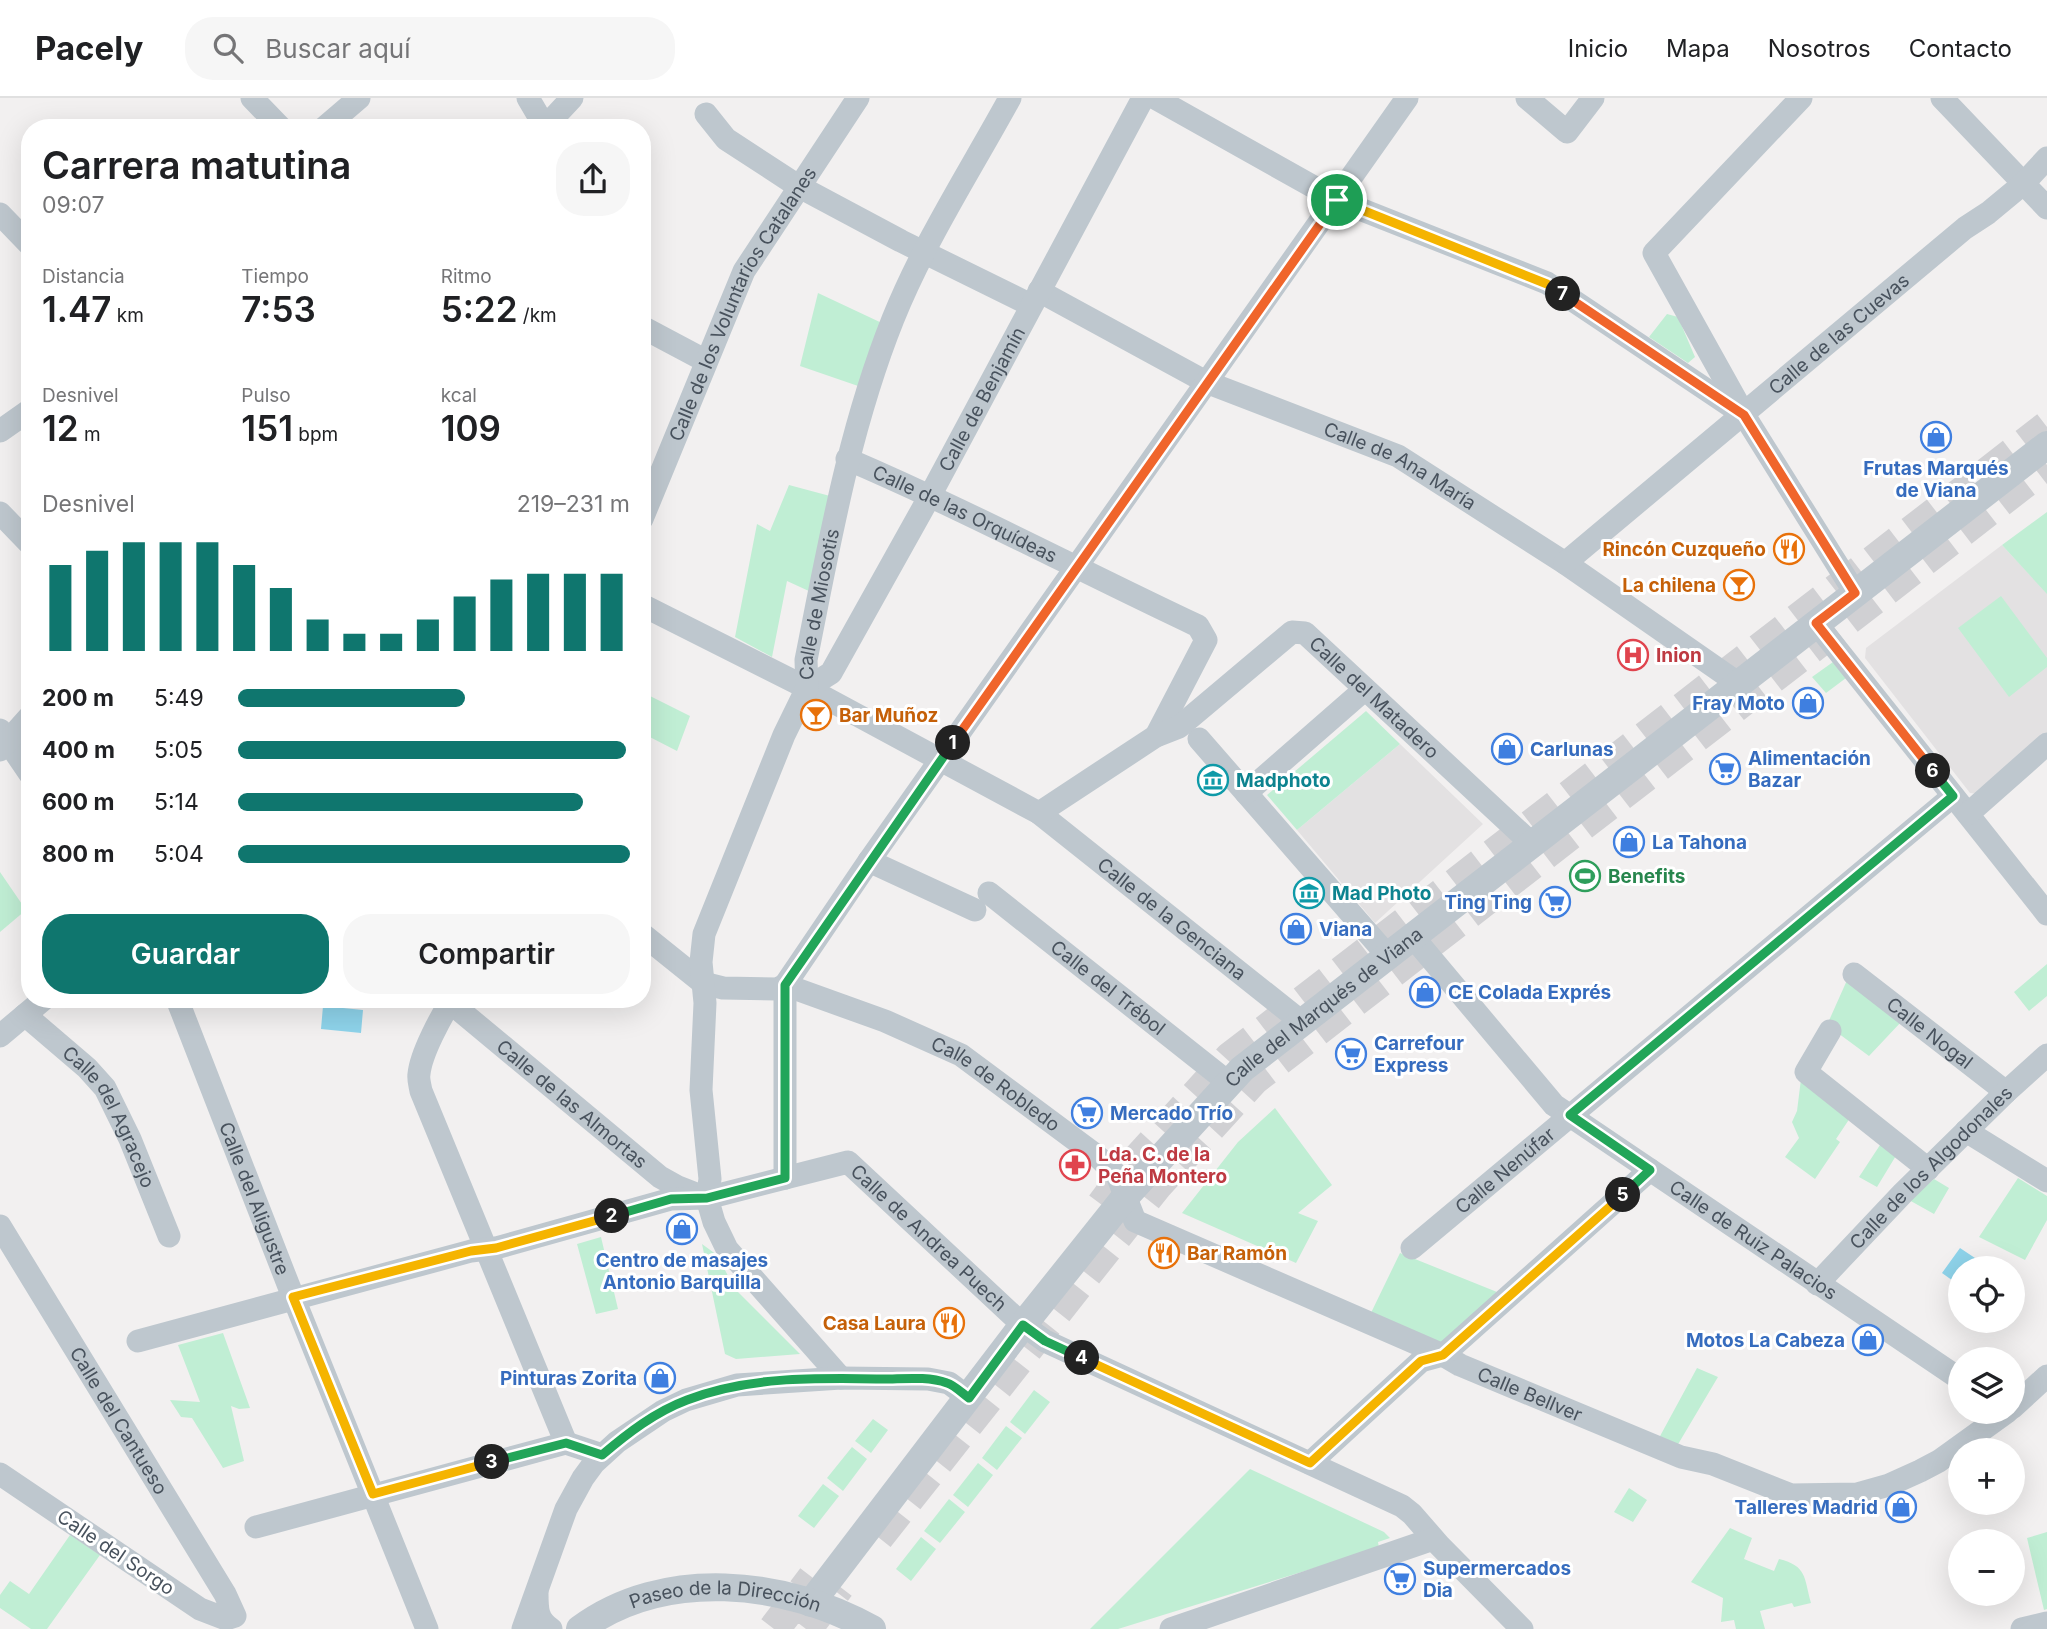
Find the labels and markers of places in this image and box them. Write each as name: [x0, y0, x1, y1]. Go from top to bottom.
pin: [1307, 170, 1367, 230]
pin: 7: [1546, 276, 1580, 312]
shop icon: Frutas Marqués de Viana: [1919, 420, 1953, 454]
place label: Frutas Marqués de Viana: [1863, 457, 2009, 502]
restaurant icon: Rincón Cuzqueño: [1772, 532, 1806, 566]
place label: Rincón Cuzqueño: [1602, 538, 1766, 561]
bar icon: La chilena: [1722, 568, 1756, 602]
place label: La chilena: [1622, 574, 1716, 597]
hospital icon: Inion: [1616, 638, 1650, 672]
place label: Inion: [1656, 644, 1702, 667]
shop icon: Fray Moto: [1791, 686, 1825, 720]
place label: Fray Moto: [1692, 692, 1785, 715]
bar icon: Bar Muñoz: [799, 698, 833, 732]
place label: Bar Muñoz: [839, 704, 938, 727]
pin: 1: [936, 726, 970, 760]
shop icon: Carlunas: [1490, 732, 1524, 766]
place label: Carlunas: [1530, 738, 1614, 761]
place label: Alimentación Bazar: [1748, 747, 1871, 792]
supermarket icon: Alimentación Bazar: [1708, 752, 1742, 786]
pin: 6: [1916, 754, 1951, 788]
museum icon: Madphoto: [1196, 763, 1230, 797]
place label: Madphoto: [1236, 769, 1331, 792]
shop icon: La Tahona: [1612, 825, 1646, 859]
place label: La Tahona: [1652, 831, 1747, 854]
sports icon: Benefits: [1568, 859, 1602, 893]
place label: Benefits: [1608, 865, 1685, 888]
museum icon: Mad Photo: [1292, 876, 1326, 910]
place label: Mad Photo: [1332, 882, 1431, 905]
supermarket icon: Ting Ting: [1538, 885, 1572, 919]
place label: Ting Ting: [1444, 891, 1532, 914]
shop icon: Viana: [1279, 912, 1313, 946]
place label: Viana: [1319, 918, 1372, 941]
shop icon: CE Colada Exprés: [1408, 975, 1442, 1009]
place label: CE Colada Exprés: [1448, 981, 1611, 1004]
place label: Carrefour Express: [1374, 1032, 1464, 1077]
supermarket icon: Carrefour Express: [1334, 1037, 1368, 1071]
supermarket icon: Mercado Trío: [1070, 1096, 1104, 1130]
place label: Mercado Trío: [1110, 1102, 1233, 1125]
place label: Lda. C. de la Peña Montero: [1098, 1143, 1227, 1188]
pharmacy icon: Lda. C. de la Peña Montero: [1058, 1148, 1092, 1182]
pin: 5: [1606, 1178, 1640, 1212]
pin: 2: [594, 1198, 630, 1234]
shop icon: Centro de masajes Antonio Barquilla: [665, 1212, 699, 1246]
restaurant icon: Bar Ramón: [1147, 1236, 1181, 1270]
place label: Bar Ramón: [1187, 1242, 1287, 1265]
place label: Centro de masajes Antonio Barquilla: [596, 1249, 768, 1294]
restaurant icon: Casa Laura: [932, 1306, 966, 1340]
place label: Casa Laura: [823, 1312, 926, 1335]
shop icon: Motos La Cabeza: [1851, 1323, 1885, 1357]
place label: Motos La Cabeza: [1686, 1329, 1845, 1352]
pin: 4: [1064, 1340, 1100, 1376]
shop icon: Pinturas Zorita: [643, 1361, 677, 1395]
place label: Pinturas Zorita: [500, 1367, 637, 1390]
pin: 3: [475, 1444, 510, 1480]
shop icon: Talleres Madrid: [1884, 1490, 1918, 1524]
place label: Talleres Madrid: [1735, 1496, 1878, 1519]
place label: Supermercados Dia: [1423, 1557, 1571, 1602]
supermarket icon: Supermercados Dia: [1383, 1562, 1417, 1596]

